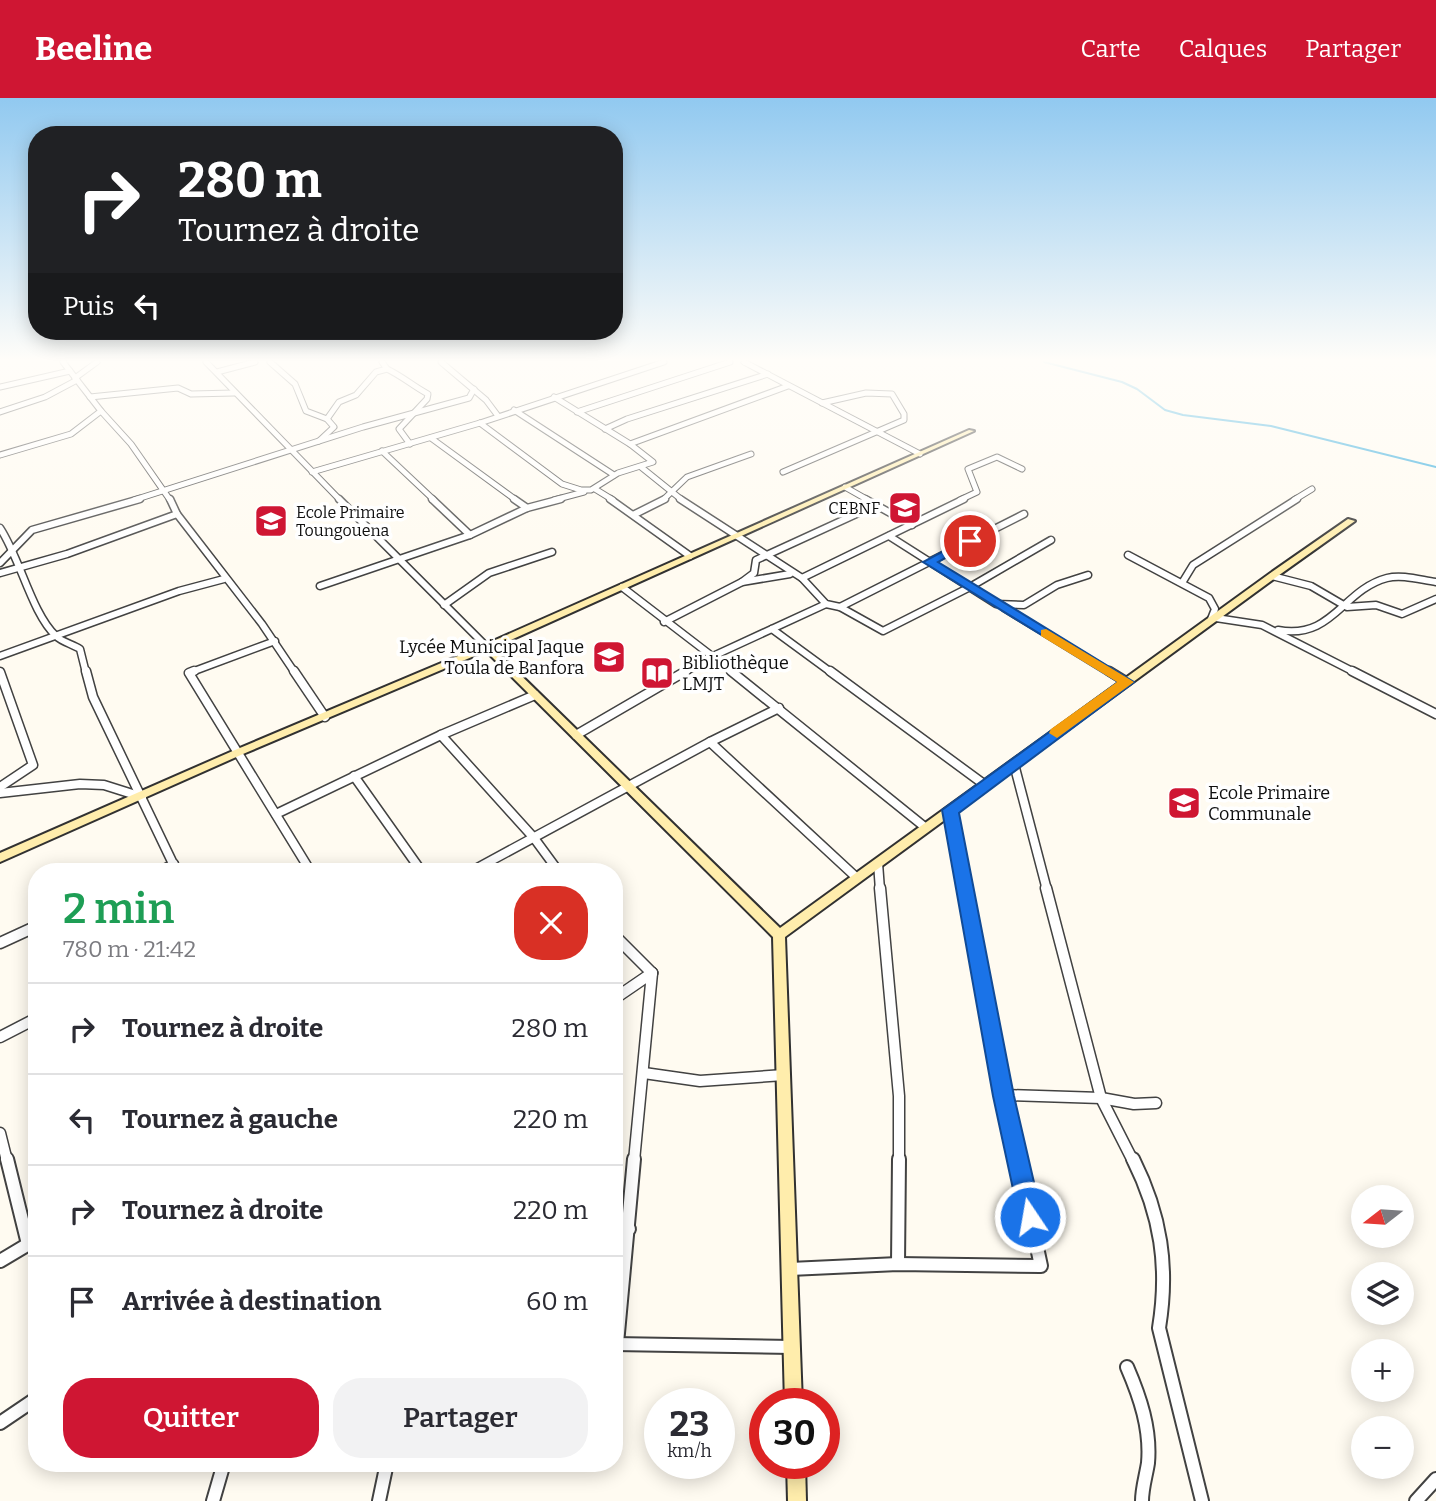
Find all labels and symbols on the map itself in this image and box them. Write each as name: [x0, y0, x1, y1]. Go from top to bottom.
school or university icon: CEBNF: [886, 489, 924, 527]
place label: CEBNF: [828, 499, 880, 518]
school or university icon: Ecole Primaire Toungouena: [252, 502, 290, 540]
place label: Ecole Primaire Toungouena: [296, 503, 405, 540]
pin: [940, 511, 1000, 571]
place label: Lycée Municipal Jaque Toula de Banfora: [399, 636, 584, 679]
school or university icon: Lycée Municipal Jaque Toula de Banfora: [590, 638, 628, 676]
place label: Bibliothèque LMJT: [682, 652, 789, 695]
library icon: Bibliothèque LMJT: [638, 654, 676, 692]
place label: Ecole Primaire Communale: [1208, 782, 1330, 825]
school or university icon: Ecole Primaire Communale: [1165, 784, 1203, 822]
position arrow: [993, 1180, 1067, 1254]
north arrow: [1351, 1185, 1414, 1248]
speed limit sign: 30: [749, 1388, 840, 1479]

